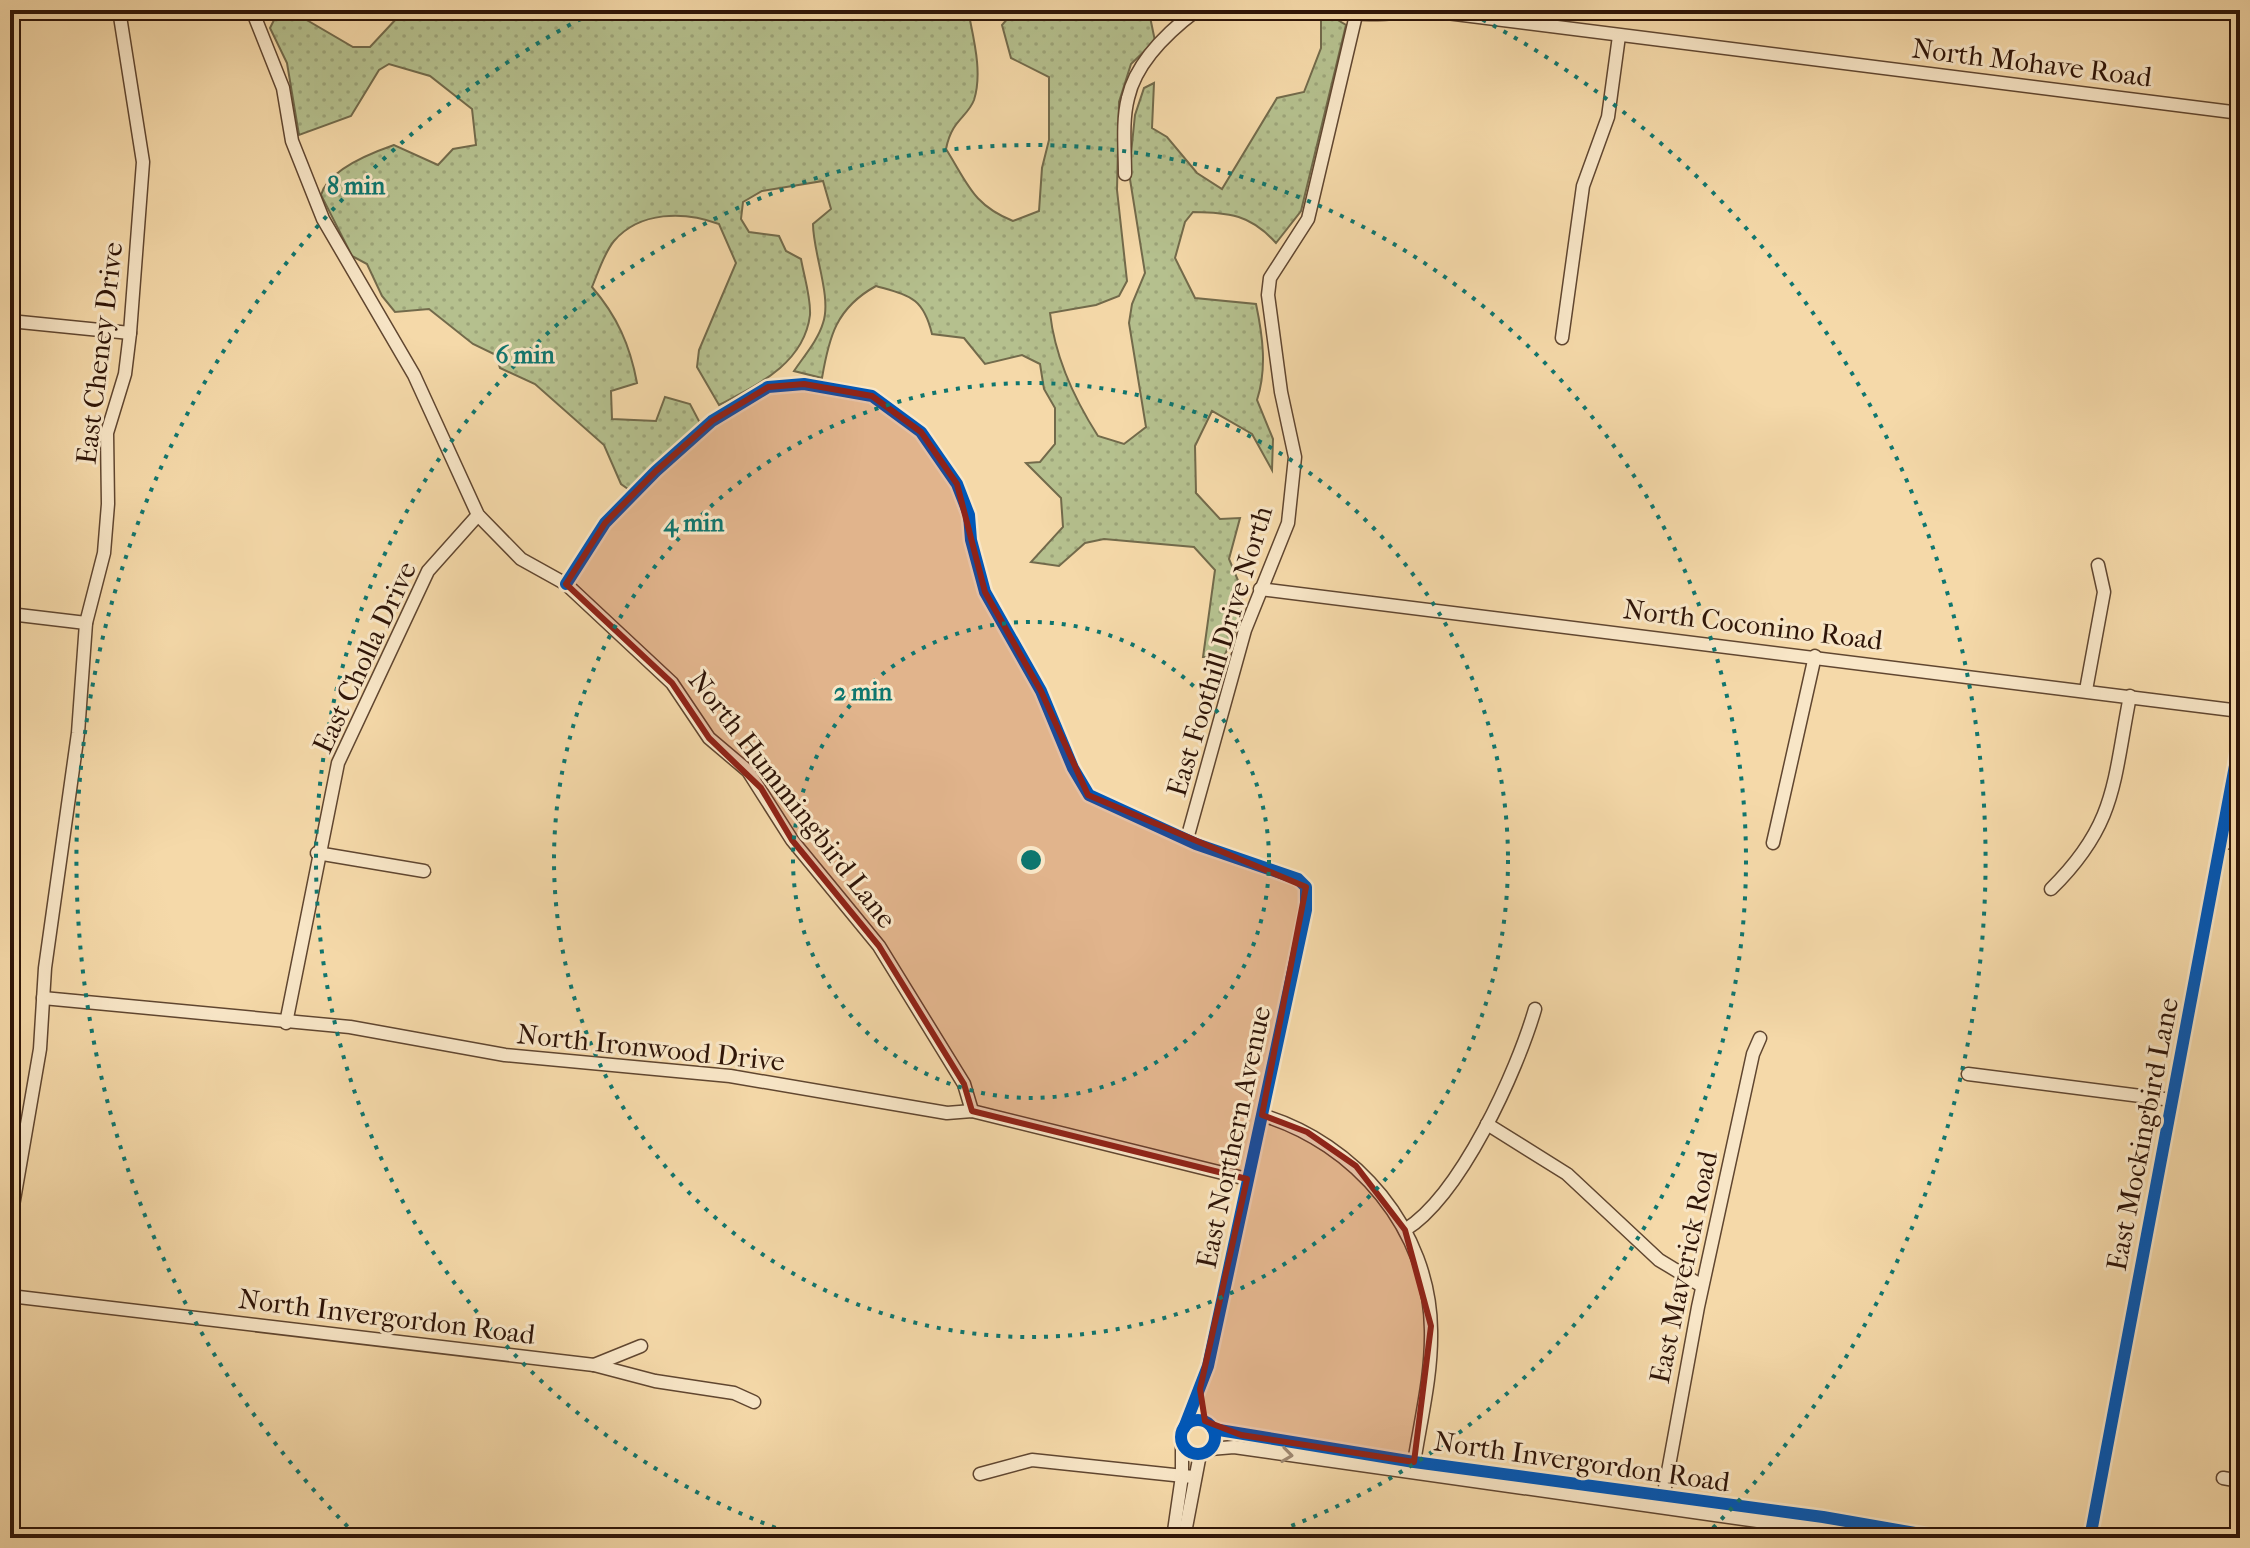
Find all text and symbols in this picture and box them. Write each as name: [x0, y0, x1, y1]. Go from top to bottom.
street label: North Mohave Road: [1910, 31, 2155, 94]
text: 8 min: [327, 172, 386, 200]
street label: East Cheney Drive: [69, 240, 130, 466]
text: 6 min: [495, 341, 556, 369]
street label: East Foothill Drive North: [1160, 502, 1279, 800]
text: 4 min: [663, 509, 725, 538]
street label: East Cholla Drive: [306, 556, 423, 758]
street label: North Coconino Road: [1621, 592, 1885, 657]
street label: North Hummingbird Lane: [682, 664, 904, 935]
text: 2 min: [834, 678, 893, 706]
centre of rings: [1017, 846, 1045, 874]
street label: East Mockingbird Lane: [2100, 995, 2185, 1273]
street label: East Northern Avenue: [1190, 1003, 1277, 1271]
street label: North Ironwood Drive: [515, 1017, 787, 1078]
street label: East Maverick Road: [1643, 1147, 1724, 1386]
street label: North Invergordon Road: [237, 1282, 538, 1351]
street label: North Invergordon Road: [1432, 1424, 1733, 1499]
one-way arrow: [1280, 1446, 1294, 1463]

